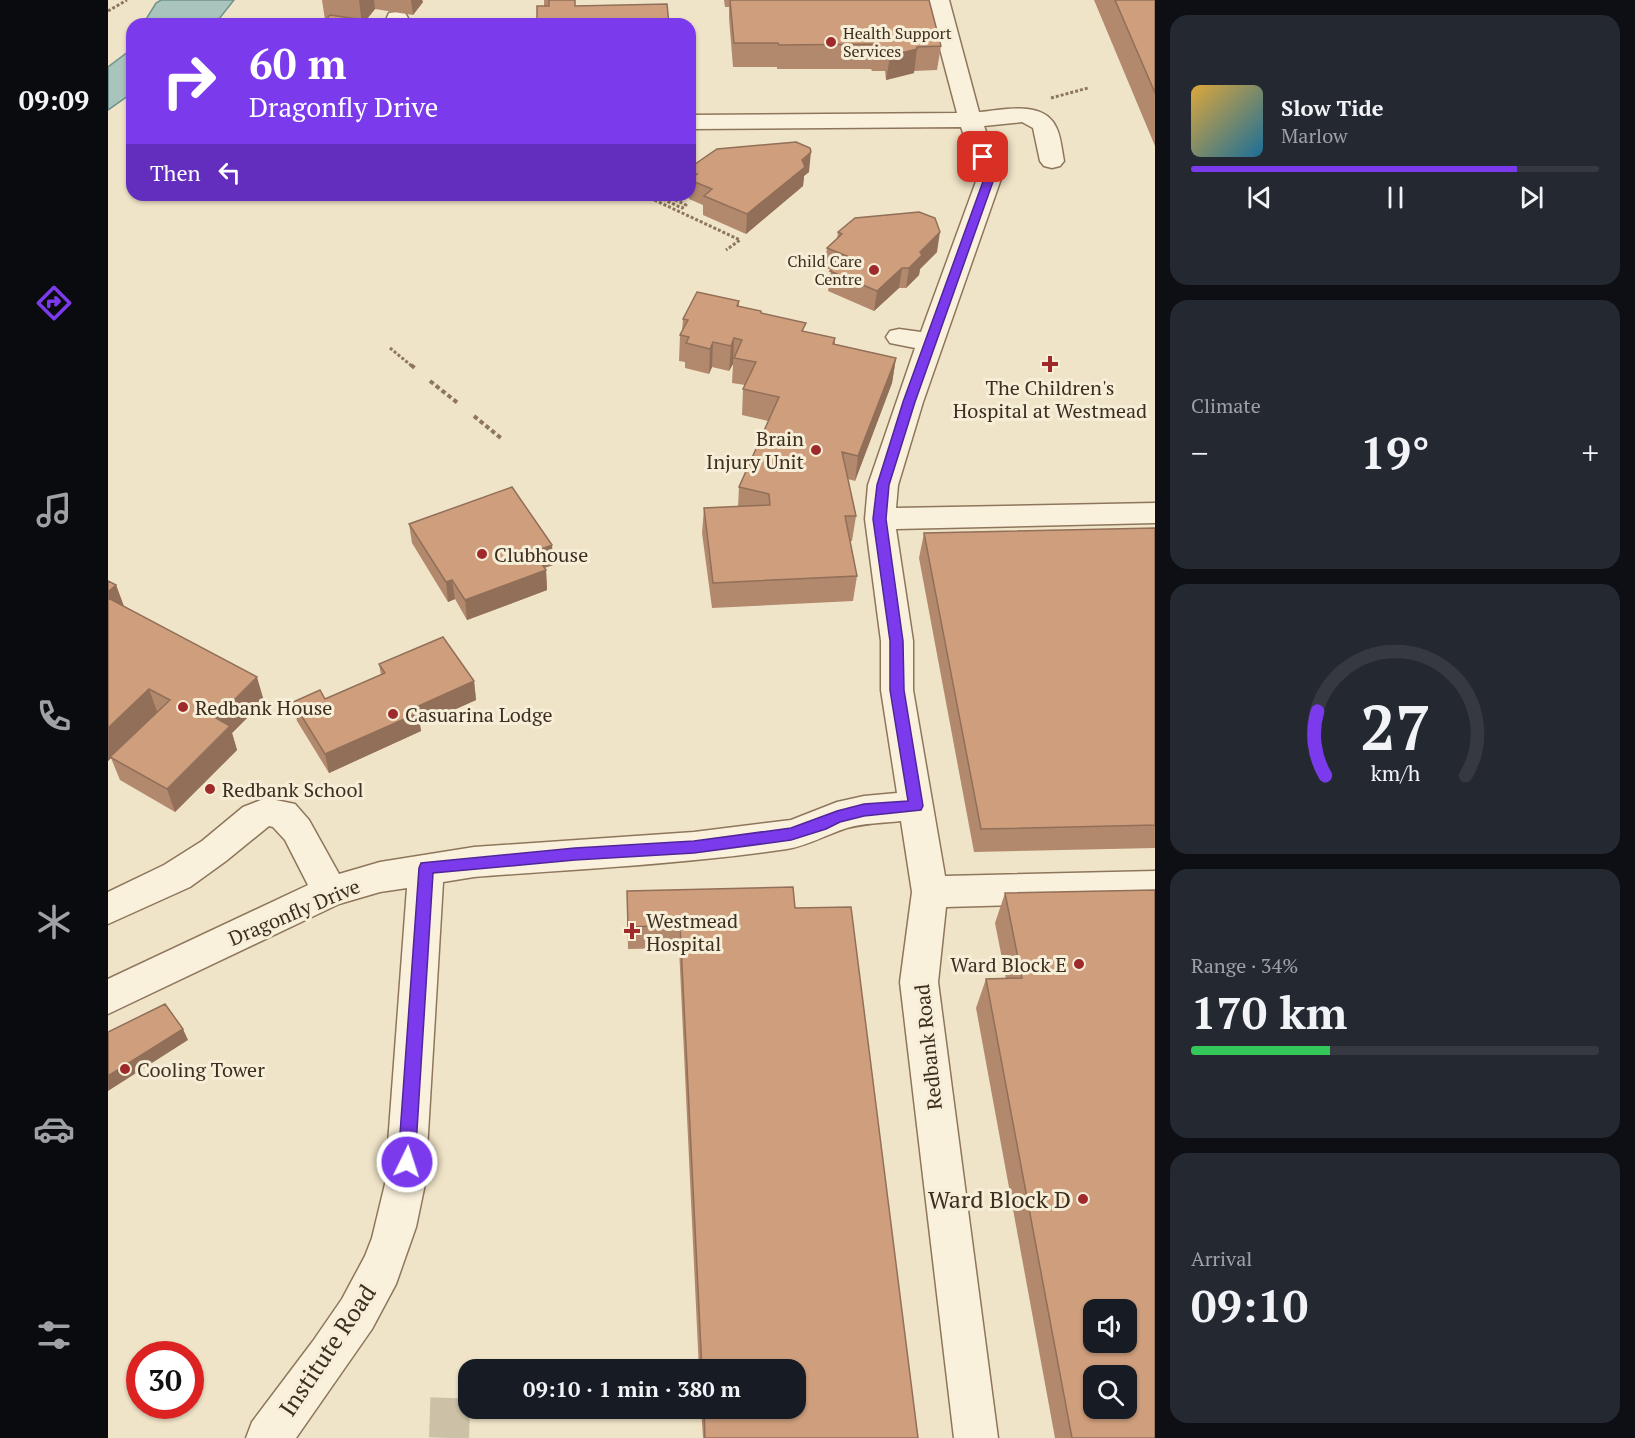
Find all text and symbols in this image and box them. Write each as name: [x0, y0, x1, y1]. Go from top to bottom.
place label: Health Support Services: [843, 22, 952, 62]
text: 60 m: [249, 35, 347, 91]
marker: Health Support Services: [824, 35, 838, 49]
icon: right: [150, 42, 228, 120]
text: 09:09: [19, 82, 89, 118]
text: Dragonfly Drive: [249, 89, 438, 125]
text: Slow Tide: [1281, 93, 1384, 122]
text: Marlow: [1281, 122, 1348, 149]
pin: [957, 131, 1008, 182]
icon: arrive: [966, 140, 999, 173]
icon: left: [213, 156, 246, 189]
text: Then: [150, 158, 201, 187]
icon: previous: [1243, 181, 1276, 214]
icon: pause: [1379, 181, 1412, 214]
icon: next: [1515, 181, 1548, 214]
place label: Child Care Centre: [787, 250, 862, 290]
marker: Child Care Centre: [867, 263, 881, 277]
icon: directions: [33, 282, 75, 324]
marker: The Children's Hospital at Westmead: [1041, 355, 1059, 373]
place label: The Children's Hospital at Westmead: [953, 374, 1147, 424]
text: Climate: [1191, 392, 1261, 419]
text: 19°: [1360, 422, 1430, 482]
place label: Brain Injury Unit: [706, 425, 805, 475]
text: −: [1191, 431, 1209, 474]
text: +: [1581, 431, 1599, 474]
marker: Brain Injury Unit: [809, 443, 823, 457]
icon: music: [33, 489, 75, 531]
place label: Clubhouse: [494, 541, 588, 568]
marker: Clubhouse: [475, 547, 489, 561]
text: 27: [1360, 685, 1430, 768]
place label: Redbank House: [195, 694, 332, 721]
icon: phone: [33, 695, 75, 737]
marker: Redbank House: [176, 700, 190, 714]
place label: Casuarina Lodge: [405, 701, 552, 728]
marker: Casuarina Lodge: [386, 707, 400, 721]
text: km/h: [1370, 759, 1420, 787]
place label: Redbank School: [222, 776, 364, 803]
marker: Redbank School: [203, 782, 217, 796]
street label: Dragonfly Drive: [224, 872, 364, 952]
icon: climate: [33, 901, 75, 943]
place label: Westmead Hospital: [646, 907, 738, 957]
marker: Westmead Hospital: [623, 922, 641, 940]
place label: Ward Block E: [950, 951, 1067, 978]
text: Range · 34%: [1191, 952, 1298, 979]
marker: Ward Block E: [1072, 957, 1086, 971]
text: 170 km: [1191, 982, 1347, 1042]
street label: Redbank Road: [908, 983, 948, 1111]
place label: Cooling Tower: [137, 1056, 265, 1083]
marker: Cooling Tower: [118, 1062, 132, 1076]
icon: car: [33, 1108, 75, 1150]
position arrow: [375, 1130, 439, 1194]
place label: Ward Block D: [928, 1183, 1071, 1215]
marker: Ward Block D: [1076, 1192, 1090, 1206]
text: Arrival: [1191, 1245, 1252, 1272]
text: 09:10: [1191, 1275, 1308, 1335]
street label: Institute Road: [271, 1278, 383, 1422]
map controls: [1083, 1299, 1137, 1419]
button: sound: [1083, 1299, 1137, 1353]
icon: filters: [33, 1314, 75, 1356]
speed limit sign: 30: [126, 1341, 204, 1419]
button: search: [1083, 1365, 1137, 1419]
text: 09:10 · 1 min · 380 m: [523, 1374, 741, 1403]

